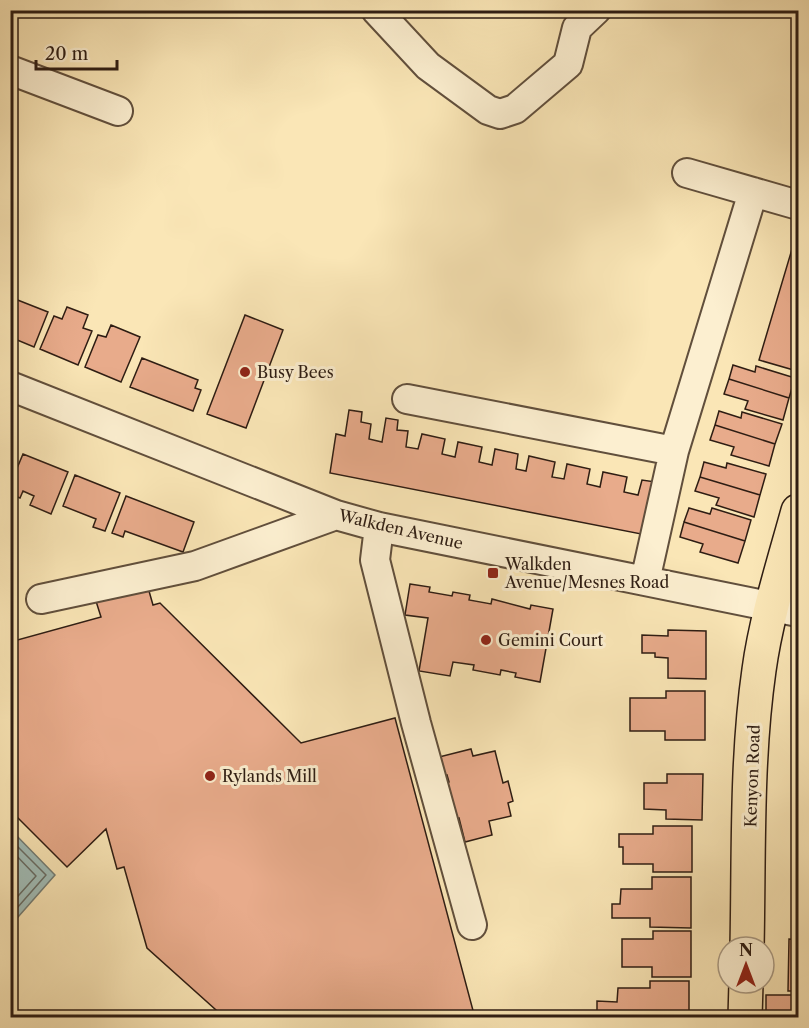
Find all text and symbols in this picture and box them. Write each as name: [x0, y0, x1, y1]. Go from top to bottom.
scale bar: [36, 33, 117, 71]
text: 20 m: [45, 43, 89, 65]
place label: Busy Bees: [257, 362, 334, 382]
marker: Busy Bees: [238, 365, 252, 379]
street label: Walkden Avenue: [336, 505, 465, 553]
place label: Walkden Avenue/Mesnes Road: [504, 554, 669, 592]
marker: Walkden Avenue/Mesnes Road: [486, 566, 500, 580]
place label: Gemini Court: [498, 630, 604, 650]
marker: Gemini Court: [479, 633, 493, 647]
street label: Kenyon Road: [740, 724, 764, 828]
place label: Rylands Mill: [222, 766, 317, 786]
marker: Rylands Mill: [203, 769, 217, 783]
north arrow: [716, 935, 776, 995]
text: N: [739, 940, 753, 960]

